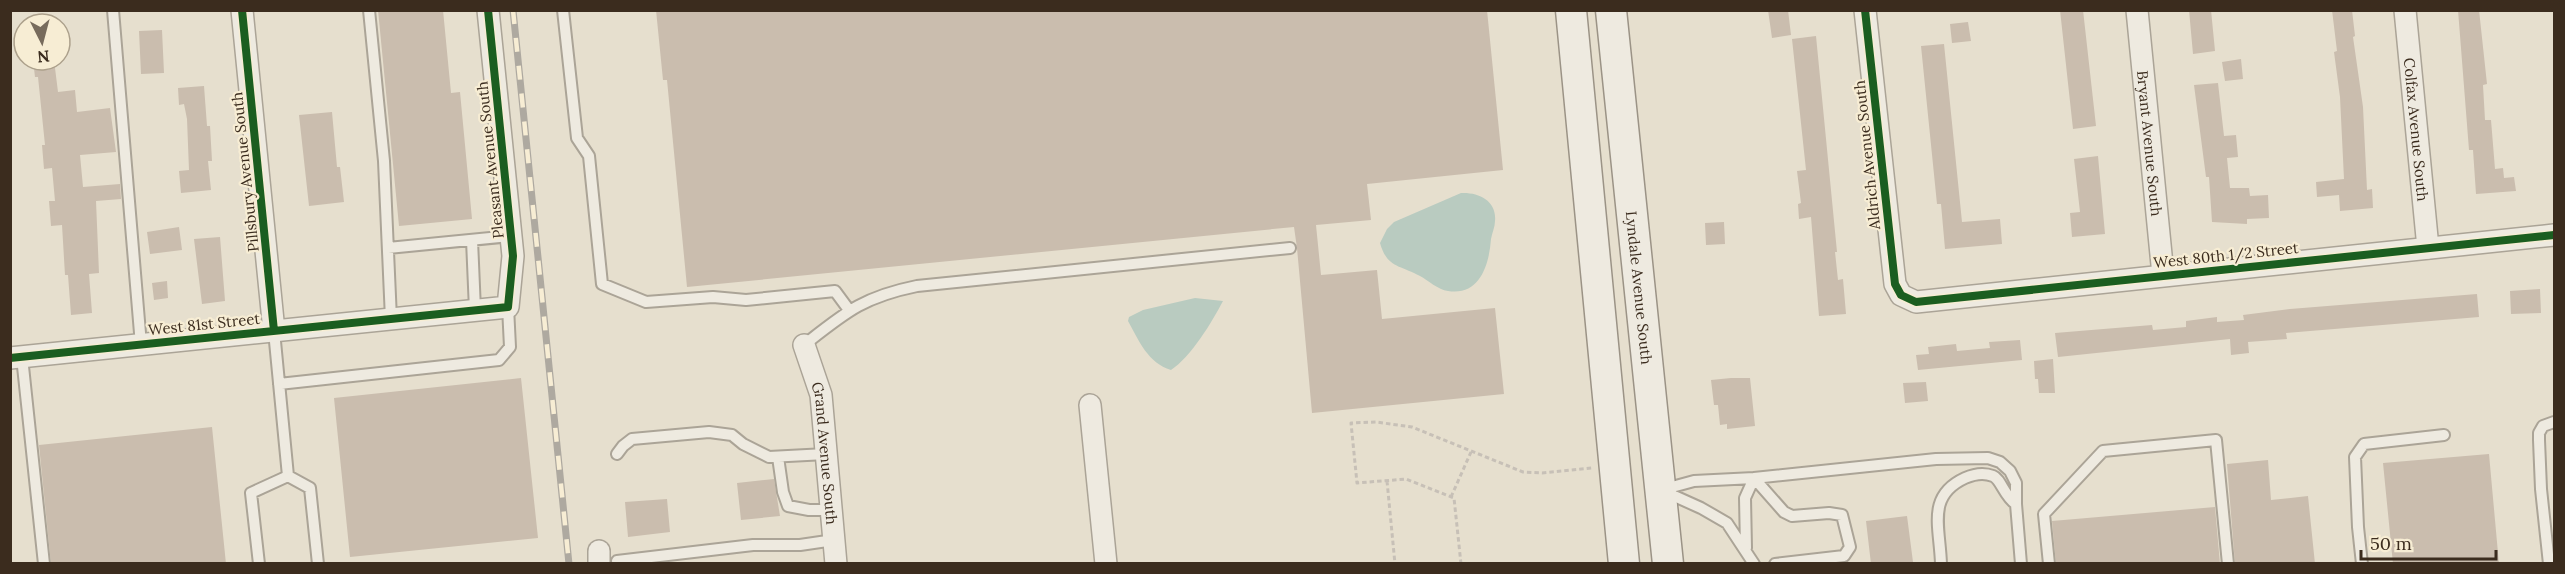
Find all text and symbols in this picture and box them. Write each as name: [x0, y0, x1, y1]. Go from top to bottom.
north arrow: [12, 12, 72, 72]
text: N: [36, 46, 51, 68]
street label: Colfax Avenue South: [2400, 57, 2433, 202]
street label: Bryant Avenue South: [2133, 70, 2167, 217]
street label: Aldrich Avenue South: [1850, 79, 1884, 232]
street label: Pleasant Avenue South: [472, 80, 508, 240]
street label: Pillsbury Avenue South: [227, 91, 263, 253]
street label: Lyndale Avenue South: [1622, 210, 1657, 365]
street label: West 80th 1/2 Street: [2153, 238, 2300, 273]
street label: West 81st Street: [147, 309, 261, 339]
street label: Grand Avenue South: [808, 379, 842, 525]
scale bar: [2361, 523, 2496, 561]
text: 50 m: [2370, 532, 2412, 555]

